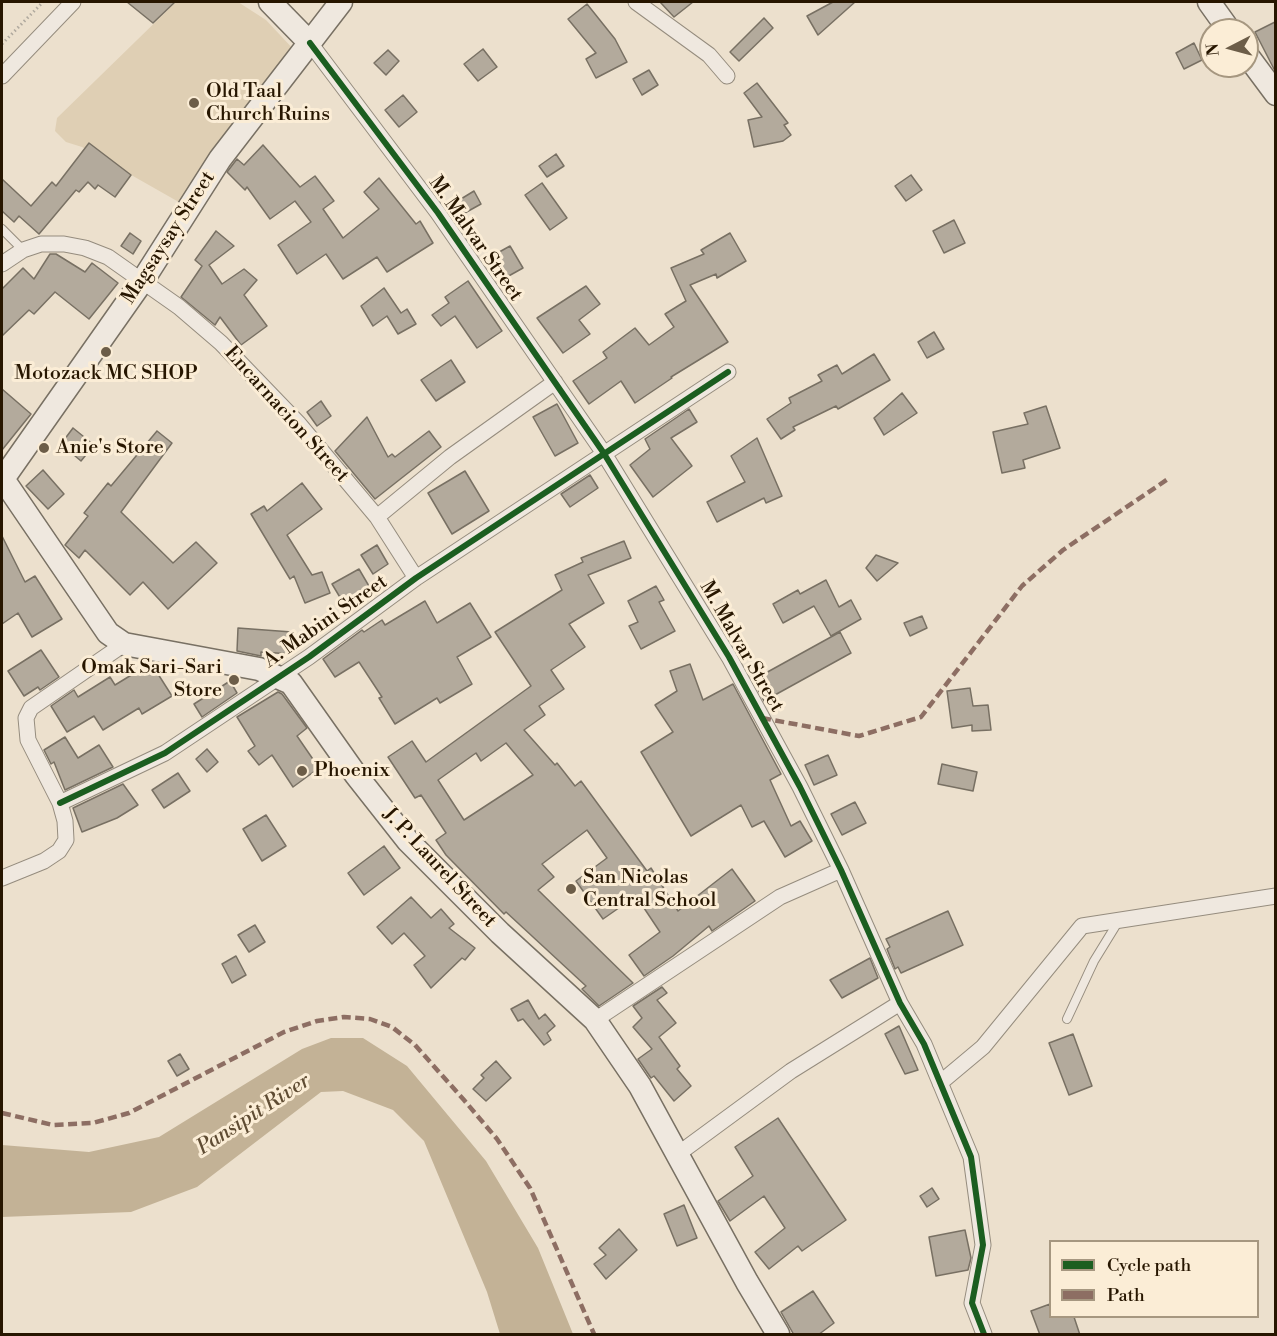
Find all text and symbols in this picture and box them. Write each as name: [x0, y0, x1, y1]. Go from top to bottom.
north arrow: [1199, 18, 1259, 78]
text: N: [1202, 42, 1224, 57]
place label: Old Taal Church Ruins: [206, 80, 330, 127]
marker: Old Taal Church Ruins: [187, 96, 201, 110]
street label: Magsaysay Street: [117, 167, 221, 309]
street label: M. Malvar Street: [423, 172, 527, 306]
street label: Encarnacion Street: [218, 342, 354, 488]
marker: Motozack MC SHOP: [99, 345, 113, 359]
place label: Motozack MC SHOP: [14, 362, 198, 386]
place label: Anie's Store: [56, 436, 164, 460]
marker: Anie's Store: [37, 441, 51, 455]
street label: A. Mabini Street: [259, 570, 393, 674]
street label: M. Malvar Street: [694, 577, 788, 717]
place label: Omak Sari-Sari Store: [81, 656, 222, 703]
marker: Omak Sari-Sari Store: [227, 673, 241, 687]
place label: Phoenix: [314, 759, 390, 783]
marker: Phoenix: [295, 764, 309, 778]
street label: J. P. Laurel Street: [377, 803, 501, 933]
place label: San Nicolas Central School: [583, 866, 716, 913]
marker: San Nicolas Central School: [564, 882, 578, 896]
water label: Pansipit River: [193, 1069, 315, 1161]
legend: [1049, 1240, 1259, 1318]
text: Cycle path: [1107, 1254, 1191, 1277]
text: Path: [1107, 1284, 1145, 1307]

